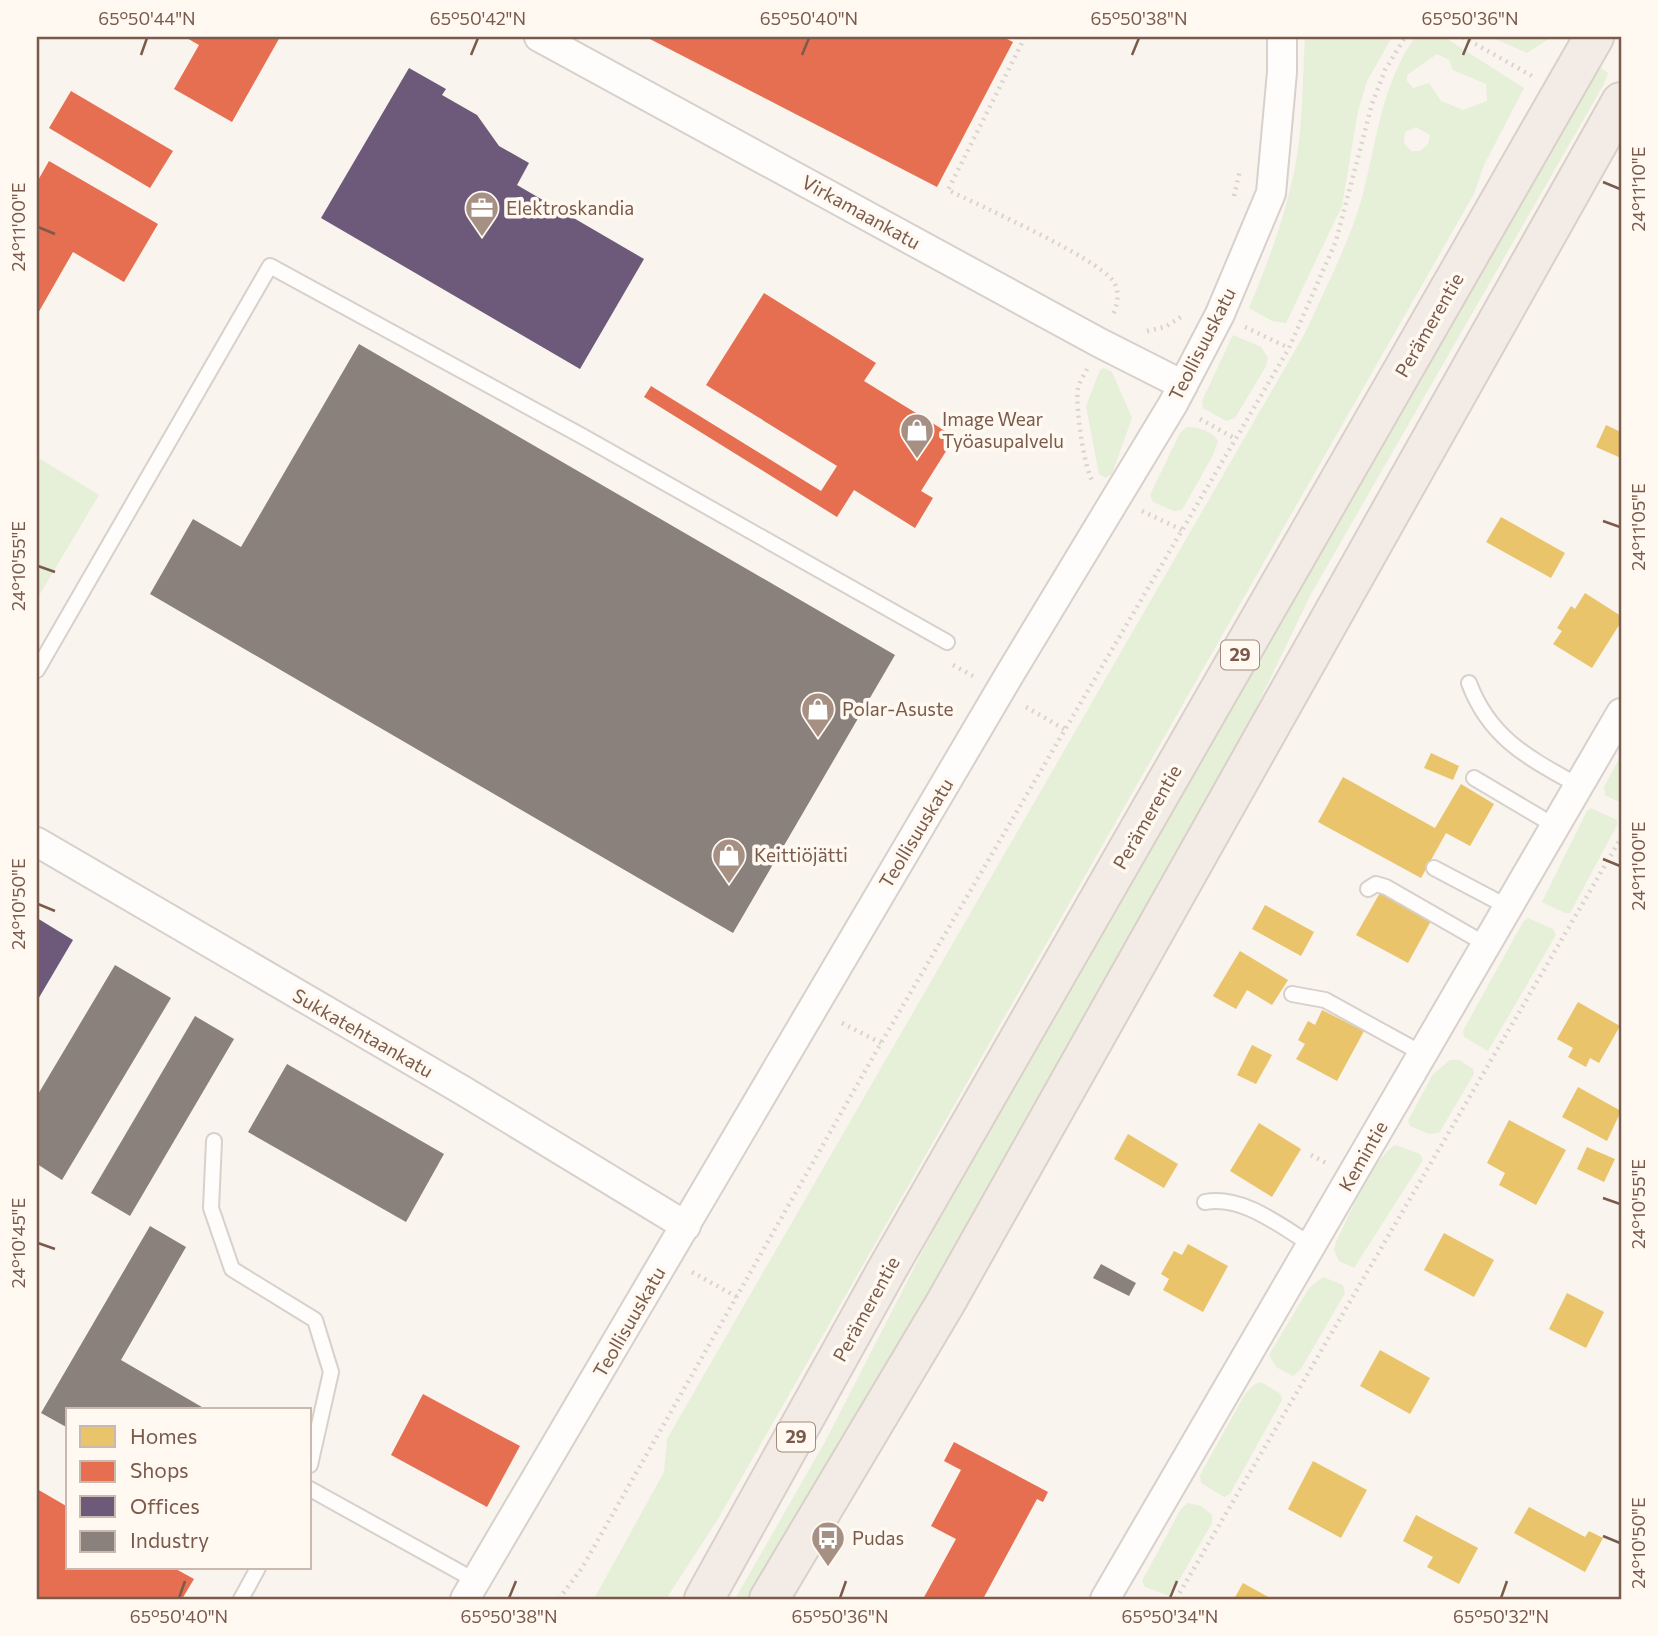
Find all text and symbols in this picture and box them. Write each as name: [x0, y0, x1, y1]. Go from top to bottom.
text: 65°50'44"N: [98, 7, 196, 29]
text: 65°50'42"N: [430, 7, 526, 29]
text: 65°50'40"N: [760, 7, 858, 29]
text: 65°50'38"N: [1091, 7, 1187, 29]
text: 65°50'36"N: [1422, 7, 1518, 29]
text: 24°11'10"E: [1627, 147, 1649, 231]
street label: Virkamaankatu: [798, 170, 924, 254]
text: 24°11'00"E: [7, 183, 29, 271]
office icon: Elektroskandia: [463, 189, 501, 238]
place label: Elektroskandia: [506, 196, 634, 219]
street label: Perämerentie: [1390, 269, 1468, 381]
street label: Teollisuuskatu: [1163, 283, 1240, 404]
place label: Image Wear Työasupalvelu: [942, 407, 1064, 452]
shop icon: Image Wear Työasupalvelu: [898, 411, 936, 460]
text: 24°11'05"E: [1627, 483, 1649, 571]
text: 24°10'55"E: [7, 521, 29, 611]
road number: 29: [1221, 640, 1259, 670]
shop icon: Polar-Asuste: [799, 690, 837, 739]
place label: Polar-Asuste: [842, 697, 954, 720]
street label: Perämerentie: [1108, 761, 1186, 873]
street label: Teollisuuskatu: [874, 774, 957, 892]
text: 24°11'00"E: [1627, 822, 1649, 910]
shop icon: Keittiöjätti: [710, 836, 748, 885]
place label: Keittiöjätti: [754, 843, 848, 866]
text: 24°10'50"E: [7, 858, 29, 950]
street label: Sukkatehtaankatu: [289, 983, 437, 1082]
street label: Kemintie: [1333, 1117, 1392, 1195]
text: 24°10'55"E: [1627, 1159, 1649, 1249]
text: 24°10'45"E: [7, 1198, 29, 1288]
street label: Perämerentie: [827, 1252, 904, 1365]
street label: Teollisuuskatu: [588, 1262, 669, 1381]
legend: [66, 1408, 312, 1570]
road number: 29: [777, 1422, 815, 1452]
text: Homes: [130, 1423, 197, 1448]
text: Shops: [130, 1457, 189, 1482]
text: Offices: [130, 1493, 200, 1518]
text: 24°10'50"E: [1627, 1497, 1649, 1589]
bus stop icon: Pudas: [809, 1519, 847, 1568]
place label: Pudas: [852, 1526, 904, 1549]
text: Industry: [130, 1527, 209, 1552]
text: 65°50'40"N: [130, 1605, 228, 1627]
text: 65°50'38"N: [461, 1605, 557, 1627]
text: 65°50'36"N: [792, 1605, 888, 1627]
text: 65°50'34"N: [1122, 1605, 1218, 1627]
text: 65°50'32"N: [1453, 1605, 1549, 1627]

